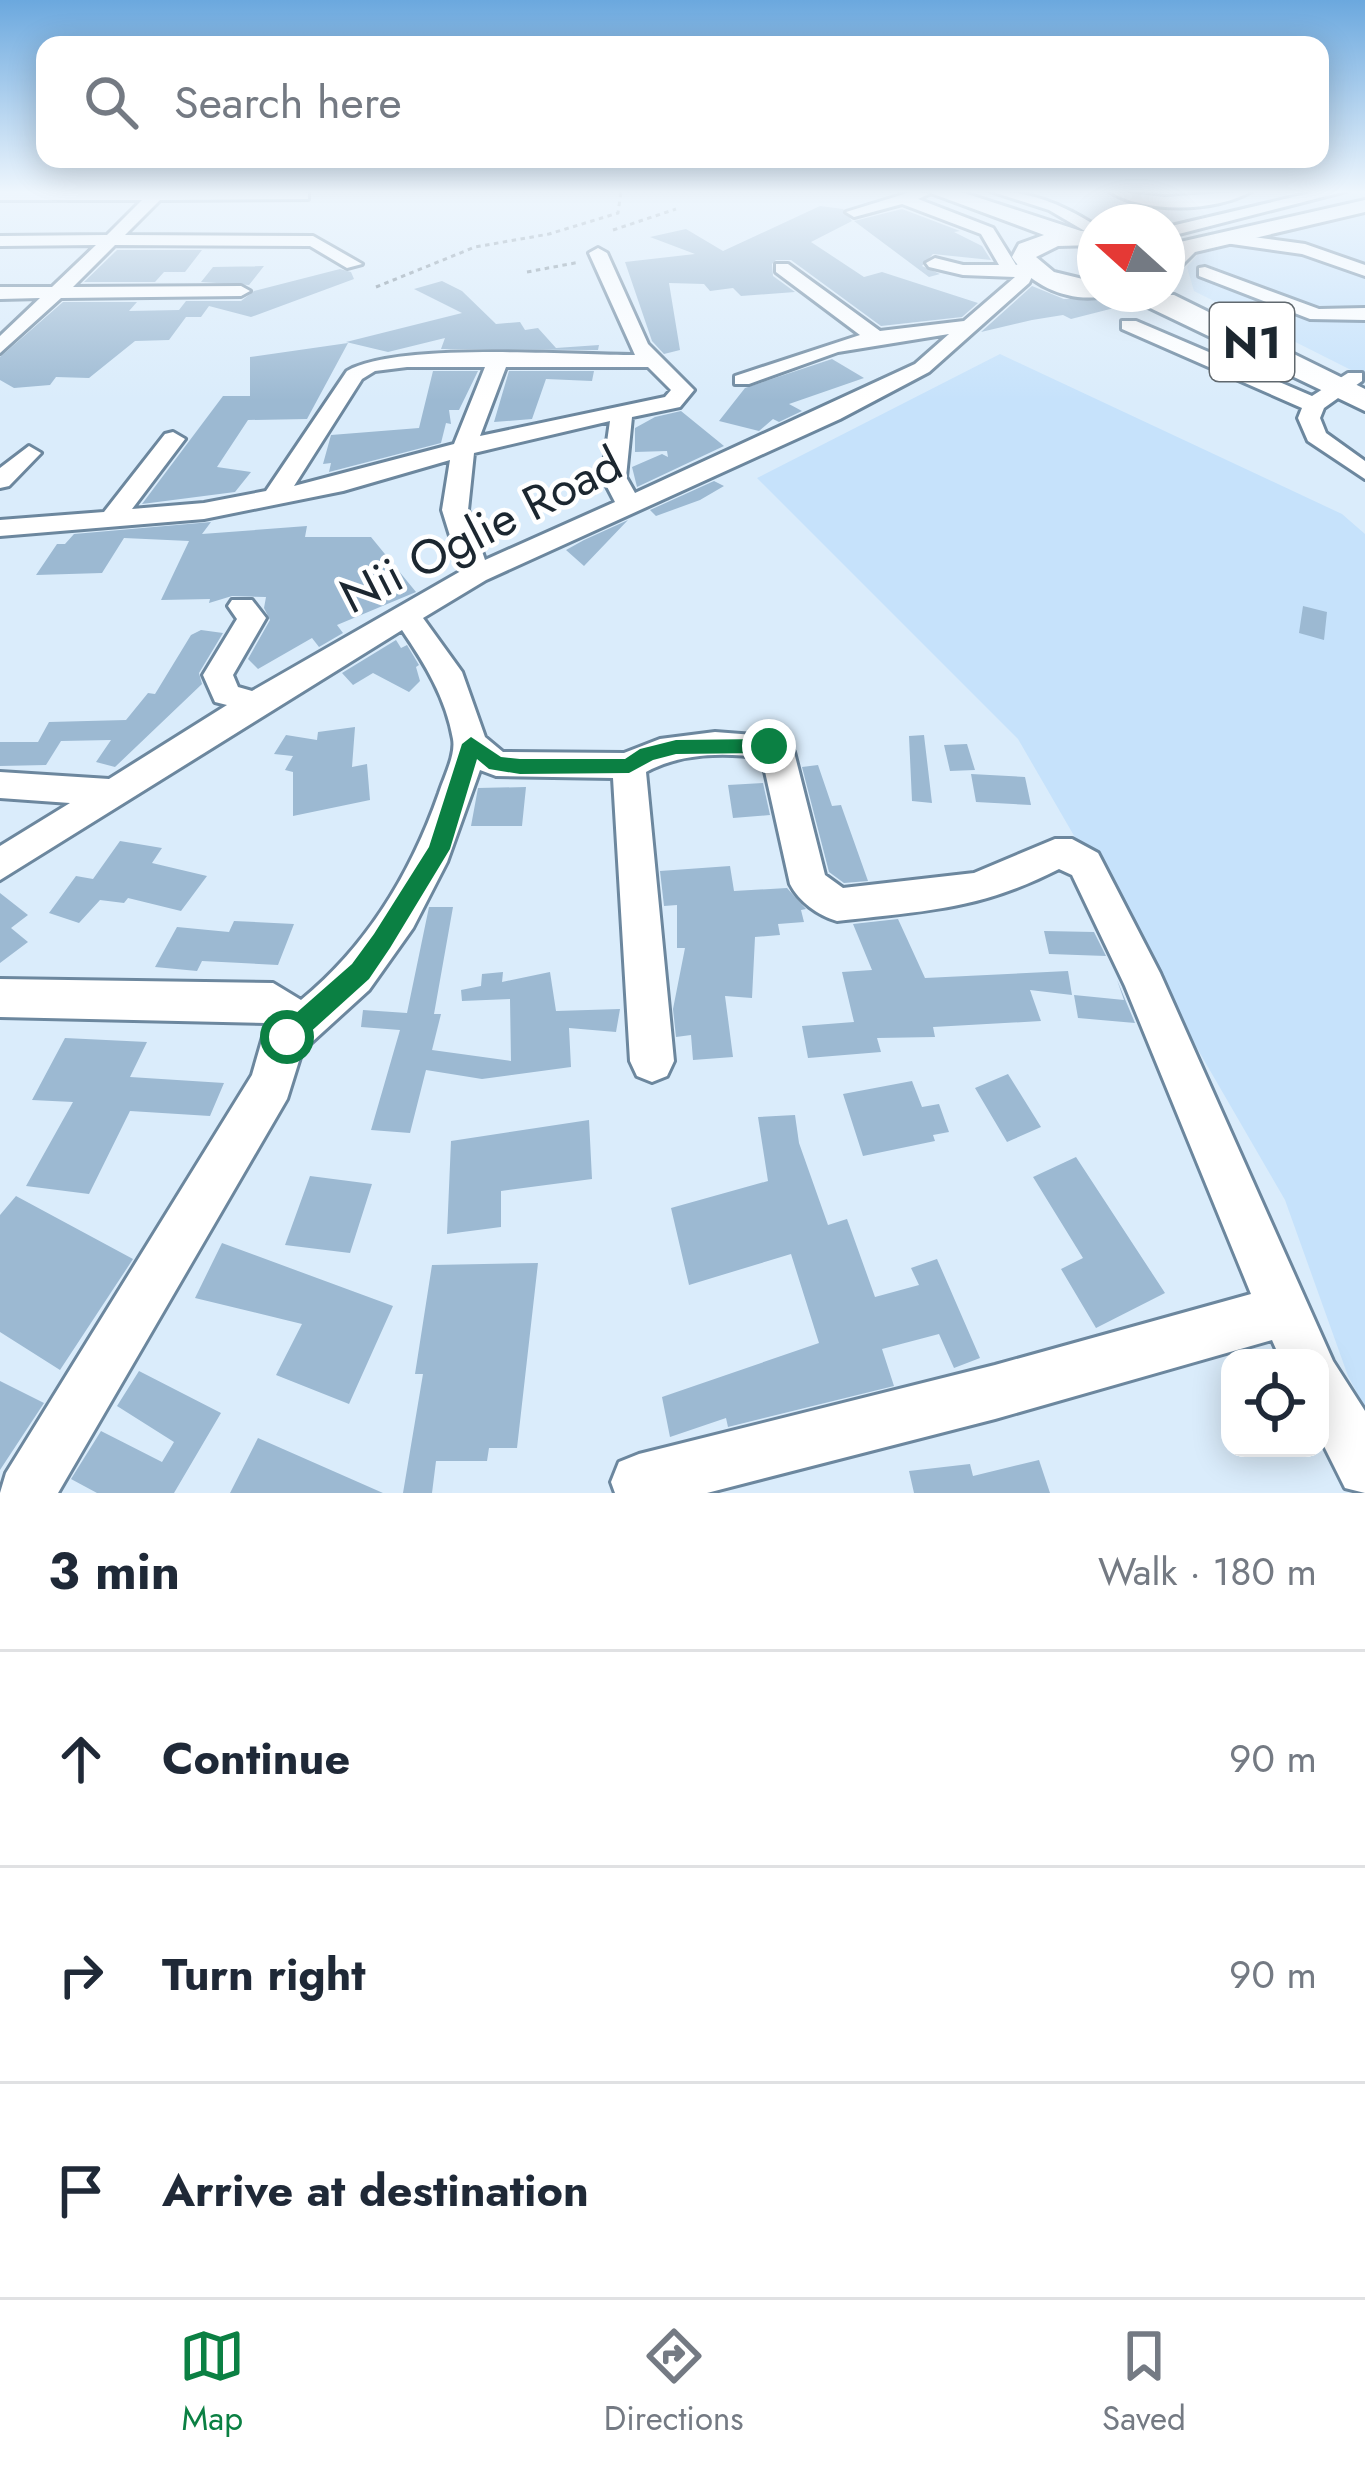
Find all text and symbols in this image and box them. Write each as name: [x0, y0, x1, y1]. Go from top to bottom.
search box: [36, 36, 1329, 168]
icon: search: [78, 69, 144, 135]
text: Search here: [174, 70, 402, 135]
north arrow: [1077, 204, 1185, 312]
road number: N1: [1210, 303, 1294, 381]
street label: Nii Oglie Road: [328, 429, 634, 631]
route end: [742, 719, 796, 773]
route start: [260, 1010, 314, 1064]
map controls: [1221, 1349, 1329, 1457]
button: locate: [1221, 1349, 1329, 1457]
text: 3 min: [48, 1534, 180, 1608]
text: Walk · 180 m: [1098, 1543, 1317, 1600]
icon: ahead: [48, 1726, 114, 1792]
text: Continue: [162, 1726, 350, 1791]
text: 90 m: [1229, 1730, 1317, 1787]
icon: right: [48, 1942, 114, 2008]
text: Turn right: [162, 1942, 366, 2007]
text: 90 m: [1229, 1946, 1317, 2003]
icon: arrive: [48, 2158, 114, 2224]
text: Arrive at destination: [162, 2158, 589, 2223]
tab: Map: [179, 2323, 245, 2442]
tab: Directions: [604, 2323, 744, 2442]
tab: Saved: [1102, 2323, 1186, 2442]

